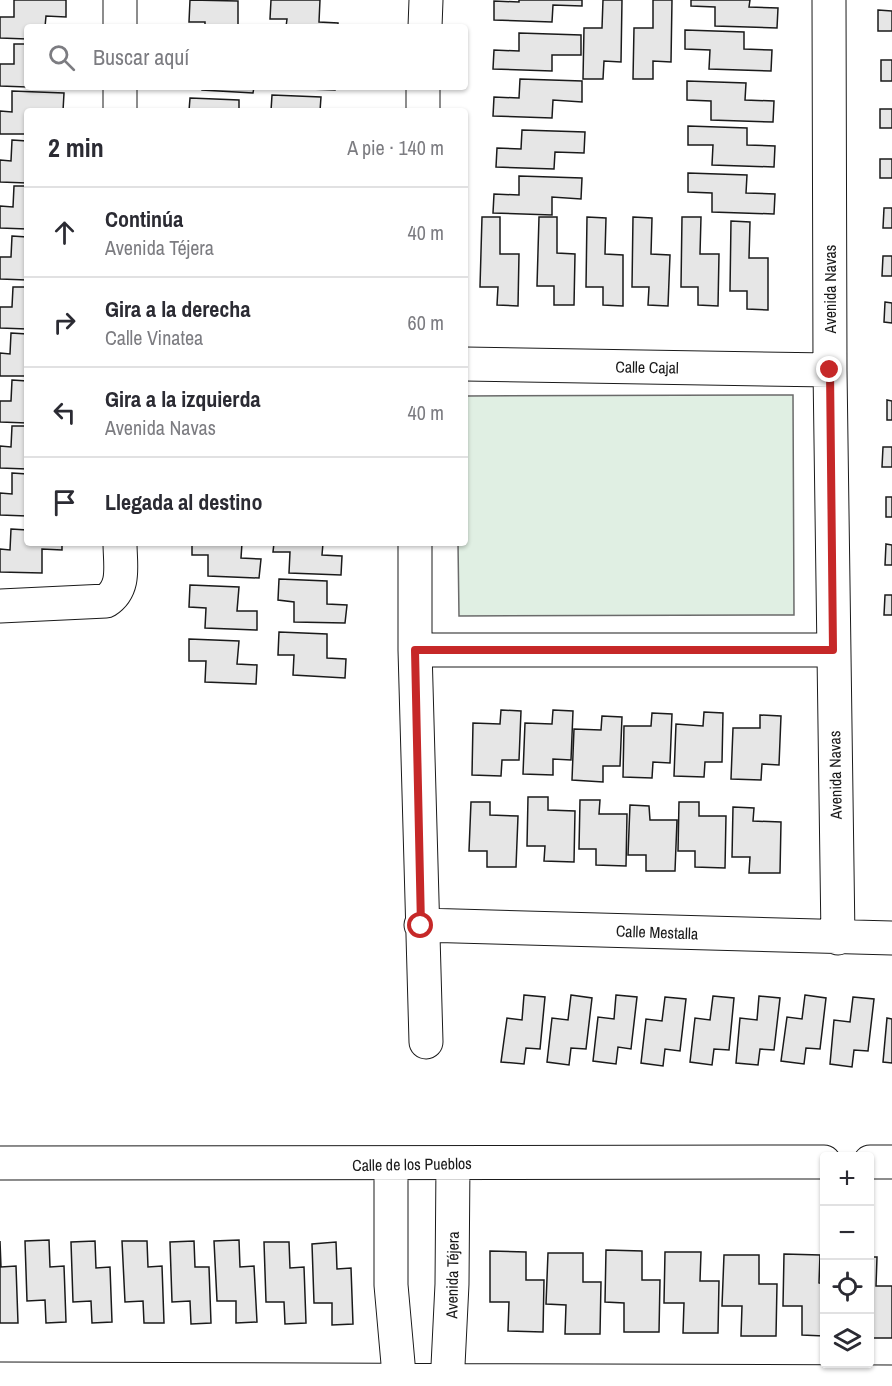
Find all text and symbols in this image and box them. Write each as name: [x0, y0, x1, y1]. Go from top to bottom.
search box: [24, 24, 468, 90]
icon: search: [45, 41, 78, 74]
text: Buscar aquí: [93, 42, 189, 72]
text: 2 min: [48, 130, 104, 165]
text: A pie · 140 m: [347, 134, 444, 161]
text: Continúa: [105, 204, 183, 234]
icon: ahead: [48, 216, 81, 249]
text: 40 m: [408, 219, 444, 246]
text: Avenida Téjera: [105, 234, 214, 261]
street label: Avenida Navas: [819, 245, 841, 334]
text: Gira a la derecha: [105, 294, 250, 324]
icon: right: [48, 306, 81, 339]
text: 60 m: [408, 309, 444, 336]
text: Calle Vinatea: [105, 324, 203, 351]
street label: Calle Cajal: [615, 355, 679, 379]
route end: [816, 356, 842, 382]
text: Gira a la izquierda: [105, 384, 260, 414]
icon: left: [48, 396, 81, 429]
text: 40 m: [408, 399, 444, 426]
text: Avenida Navas: [105, 414, 216, 441]
icon: arrive: [48, 486, 81, 519]
text: Llegada al destino: [105, 487, 262, 517]
street label: Avenida Navas: [823, 730, 847, 821]
route start: [407, 912, 433, 938]
street label: Calle Mestalla: [615, 920, 699, 944]
street label: Calle de los Pueblos: [352, 1152, 472, 1176]
map controls: [820, 1152, 874, 1368]
button: +: [820, 1152, 874, 1206]
button: −: [820, 1206, 874, 1260]
street label: Avenida Téjera: [440, 1231, 464, 1320]
button: locate: [820, 1260, 874, 1314]
button: layers: [820, 1314, 874, 1368]

